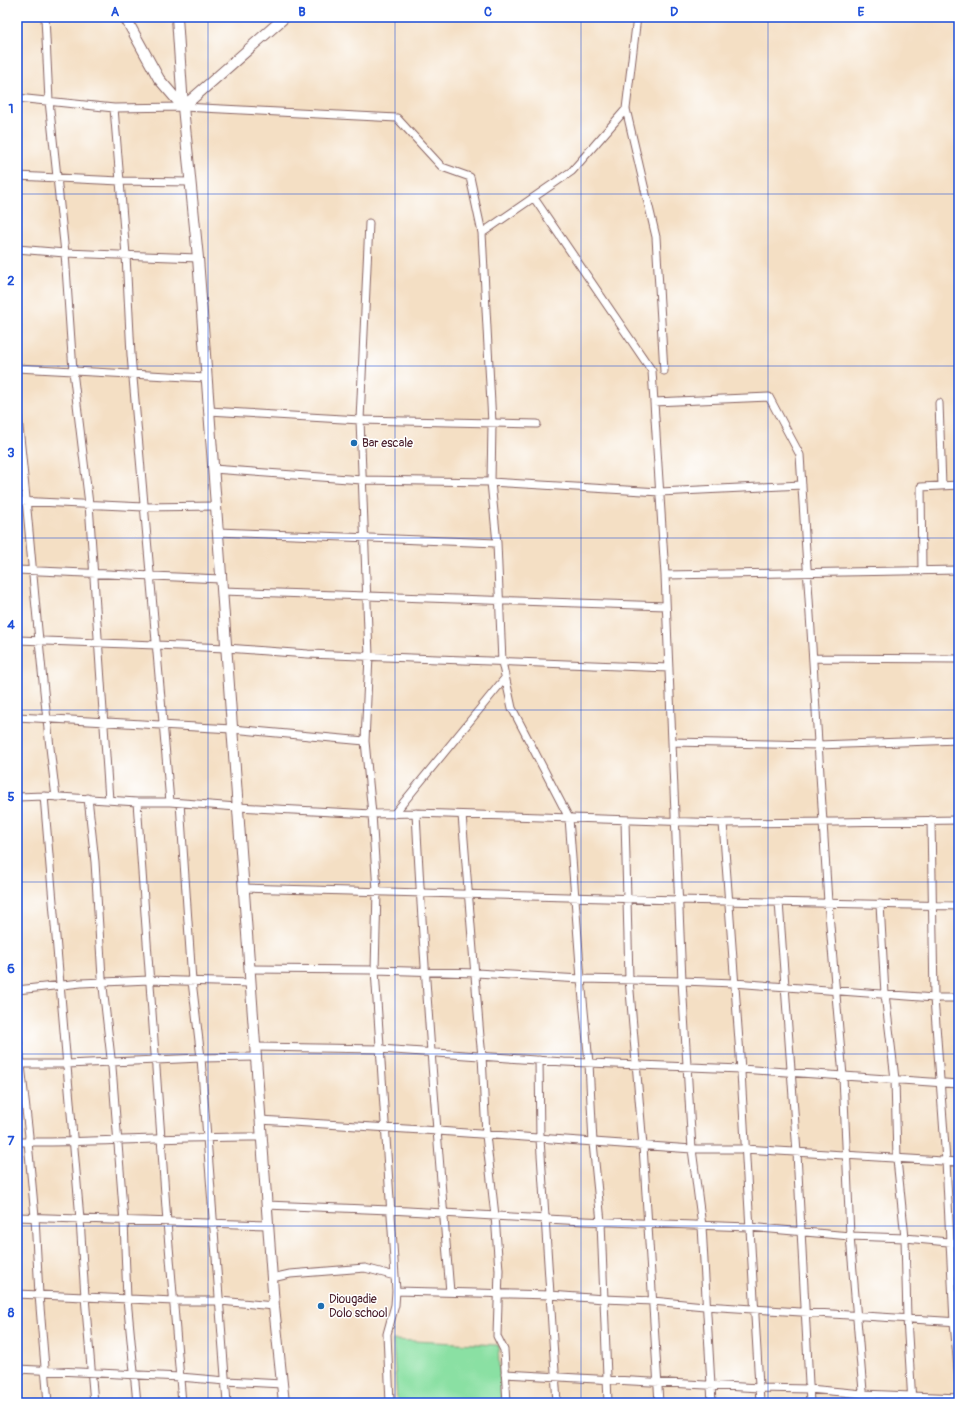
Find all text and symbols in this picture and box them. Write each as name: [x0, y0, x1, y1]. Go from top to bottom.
text: A: [111, 4, 120, 20]
text: B: [298, 4, 306, 20]
text: C: [484, 4, 492, 20]
text: D: [670, 4, 678, 20]
text: E: [858, 4, 865, 20]
text: 1: [8, 101, 14, 117]
text: 2: [7, 273, 15, 289]
place label: Bar escale: [362, 436, 413, 451]
marker: Bar escale: [349, 438, 359, 448]
text: 3: [7, 445, 15, 461]
text: 4: [7, 617, 15, 633]
text: 5: [7, 789, 15, 805]
text: 6: [7, 961, 15, 977]
text: 7: [8, 1133, 15, 1149]
place label: Diougadie Dolo school: [329, 1292, 388, 1321]
marker: Diougadie Dolo school: [316, 1301, 326, 1311]
text: 8: [8, 1305, 15, 1321]

